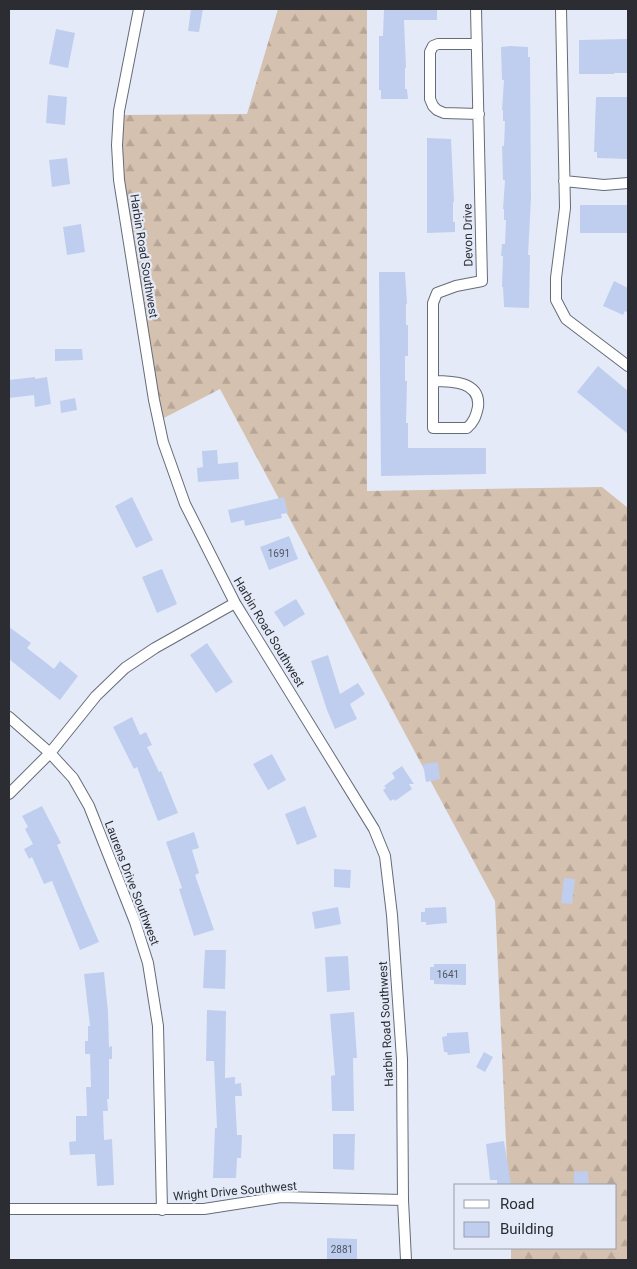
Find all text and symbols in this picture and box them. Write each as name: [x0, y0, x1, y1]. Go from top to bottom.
street label: Harbin Road Southwest: [127, 193, 161, 319]
street label: Devon Drive: [460, 203, 476, 267]
house number: 1691: [268, 548, 290, 559]
street label: Harbin Road Southwest: [231, 575, 307, 689]
street label: Laurens Drive Southwest: [102, 819, 162, 947]
street label: Harbin Road Southwest: [376, 961, 396, 1087]
house number: 1641: [437, 969, 459, 980]
street label: Wright Drive Southwest: [172, 1179, 298, 1203]
legend: [454, 1184, 617, 1249]
text: Road: [500, 1195, 534, 1213]
text: Building: [500, 1220, 554, 1238]
house number: 2881: [331, 1244, 353, 1255]

